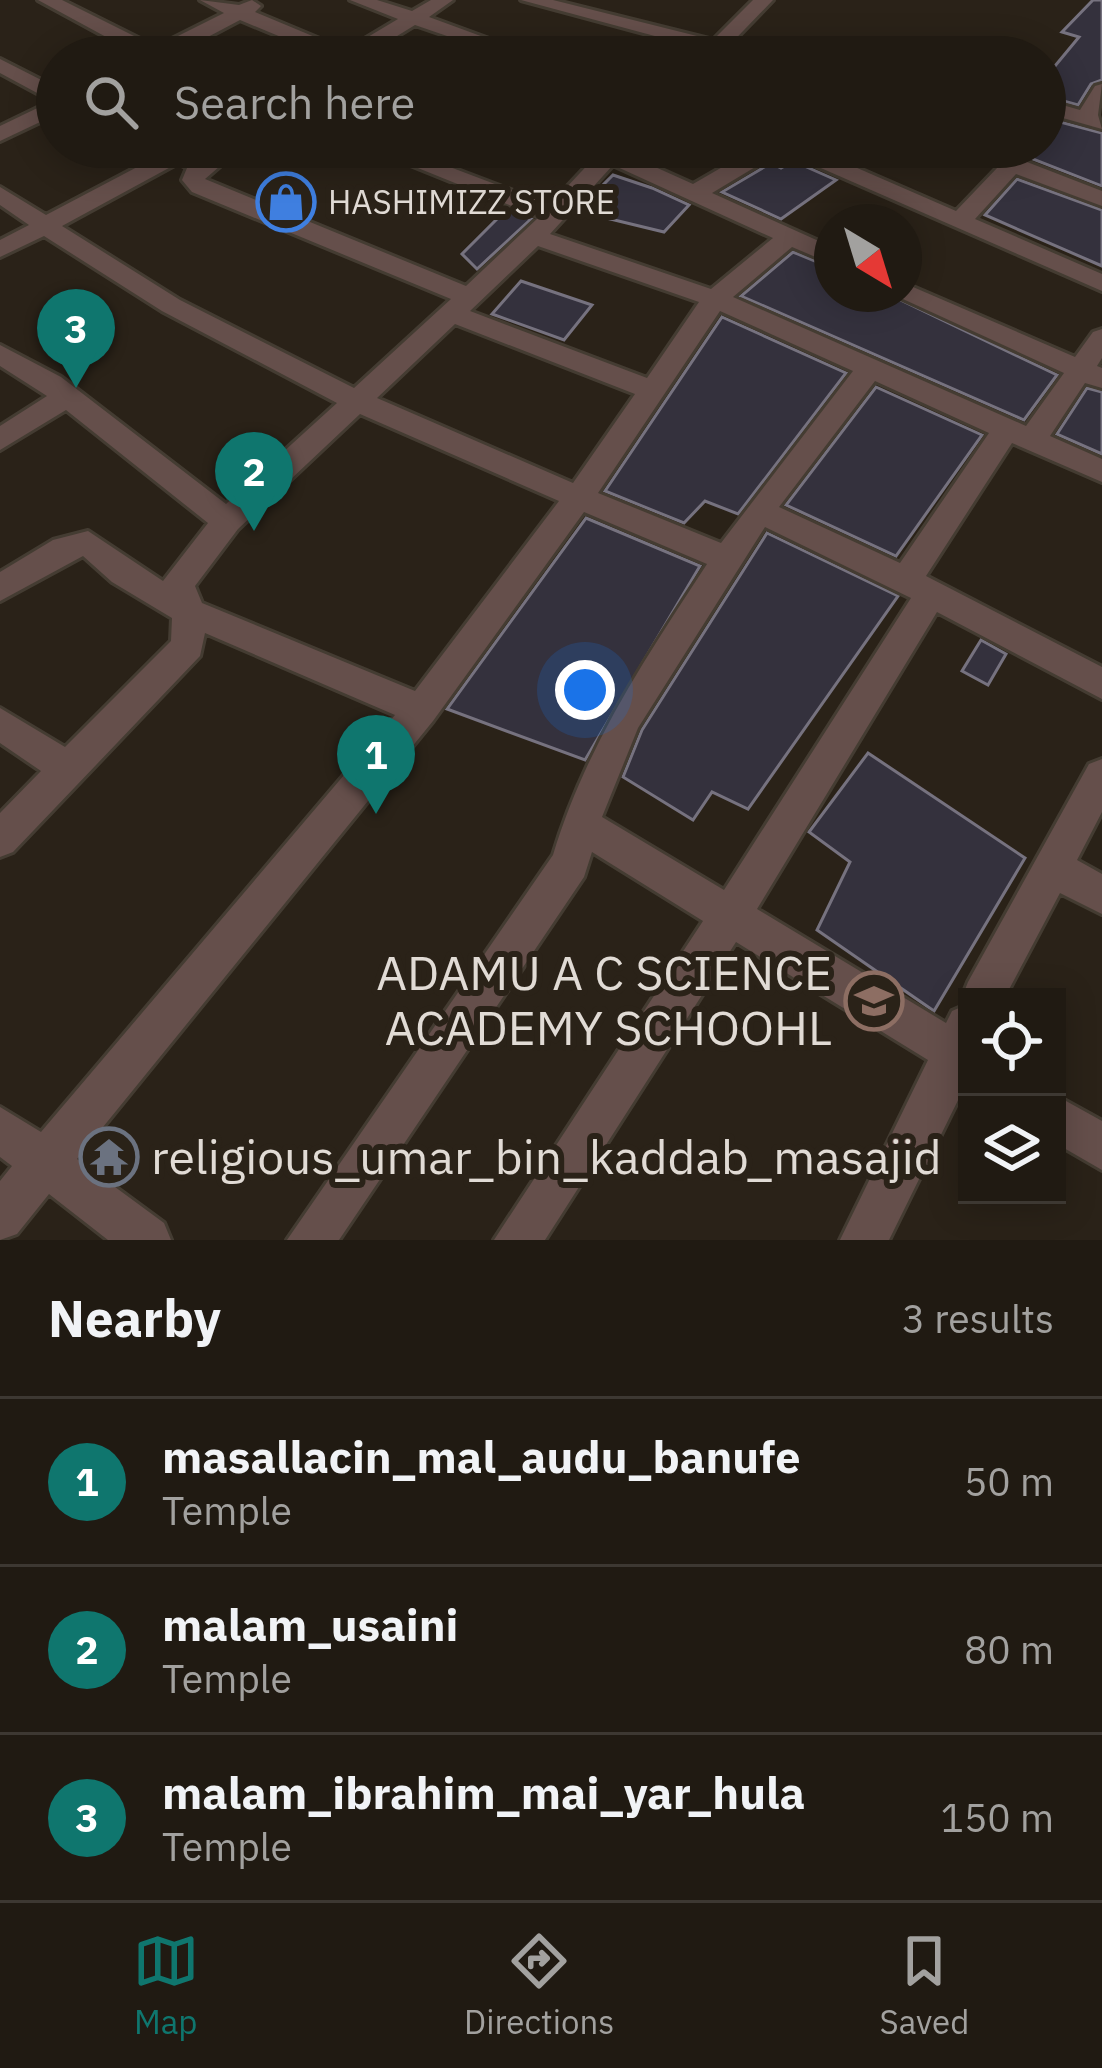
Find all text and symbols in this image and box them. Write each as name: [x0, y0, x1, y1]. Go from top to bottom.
search box: [36, 36, 1066, 168]
icon: search: [78, 69, 144, 135]
text: Search here: [174, 73, 415, 131]
shop icon: HASHIMIZZ STORE: [255, 171, 317, 233]
place label: HASHIMIZZ STORE: [328, 180, 615, 223]
north arrow: [814, 204, 922, 312]
pin: 3: [37, 289, 115, 388]
pin: 2: [215, 432, 293, 531]
your location: [555, 660, 615, 720]
pin: 1: [337, 715, 415, 814]
place label: ADAMU A C SCIENCE ACADEMY SCHOOHL: [376, 941, 832, 1058]
school or university icon: ADAMU A C SCIENCE ACADEMY SCHOOHL: [843, 970, 905, 1032]
map controls: [958, 988, 1066, 1204]
button: locate: [958, 988, 1066, 1096]
button: layers: [958, 1096, 1066, 1204]
place label: religious_umar_bin_kaddab_masajid: [151, 1125, 942, 1187]
temple icon: religious_umar_bin_kaddab_masajid: [78, 1126, 140, 1188]
text: Nearby: [48, 1285, 221, 1351]
text: 3 results: [902, 1293, 1054, 1344]
text: masallacin_mal_audu_banufe: [162, 1427, 800, 1485]
text: 1: [75, 1456, 99, 1507]
text: 50 m: [964, 1456, 1054, 1507]
text: Temple: [162, 1485, 292, 1536]
text: malam_usaini: [162, 1595, 458, 1653]
text: 2: [75, 1624, 99, 1675]
text: 80 m: [964, 1624, 1054, 1675]
text: Temple: [162, 1653, 292, 1704]
text: malam_ibrahim_mai_yar_hula: [162, 1763, 805, 1821]
text: 3: [75, 1792, 99, 1843]
text: 150 m: [941, 1792, 1054, 1843]
text: Temple: [162, 1821, 292, 1872]
tab: Map: [133, 1928, 199, 2043]
tab: Directions: [464, 1928, 614, 2043]
tab: Saved: [880, 1928, 969, 2043]

